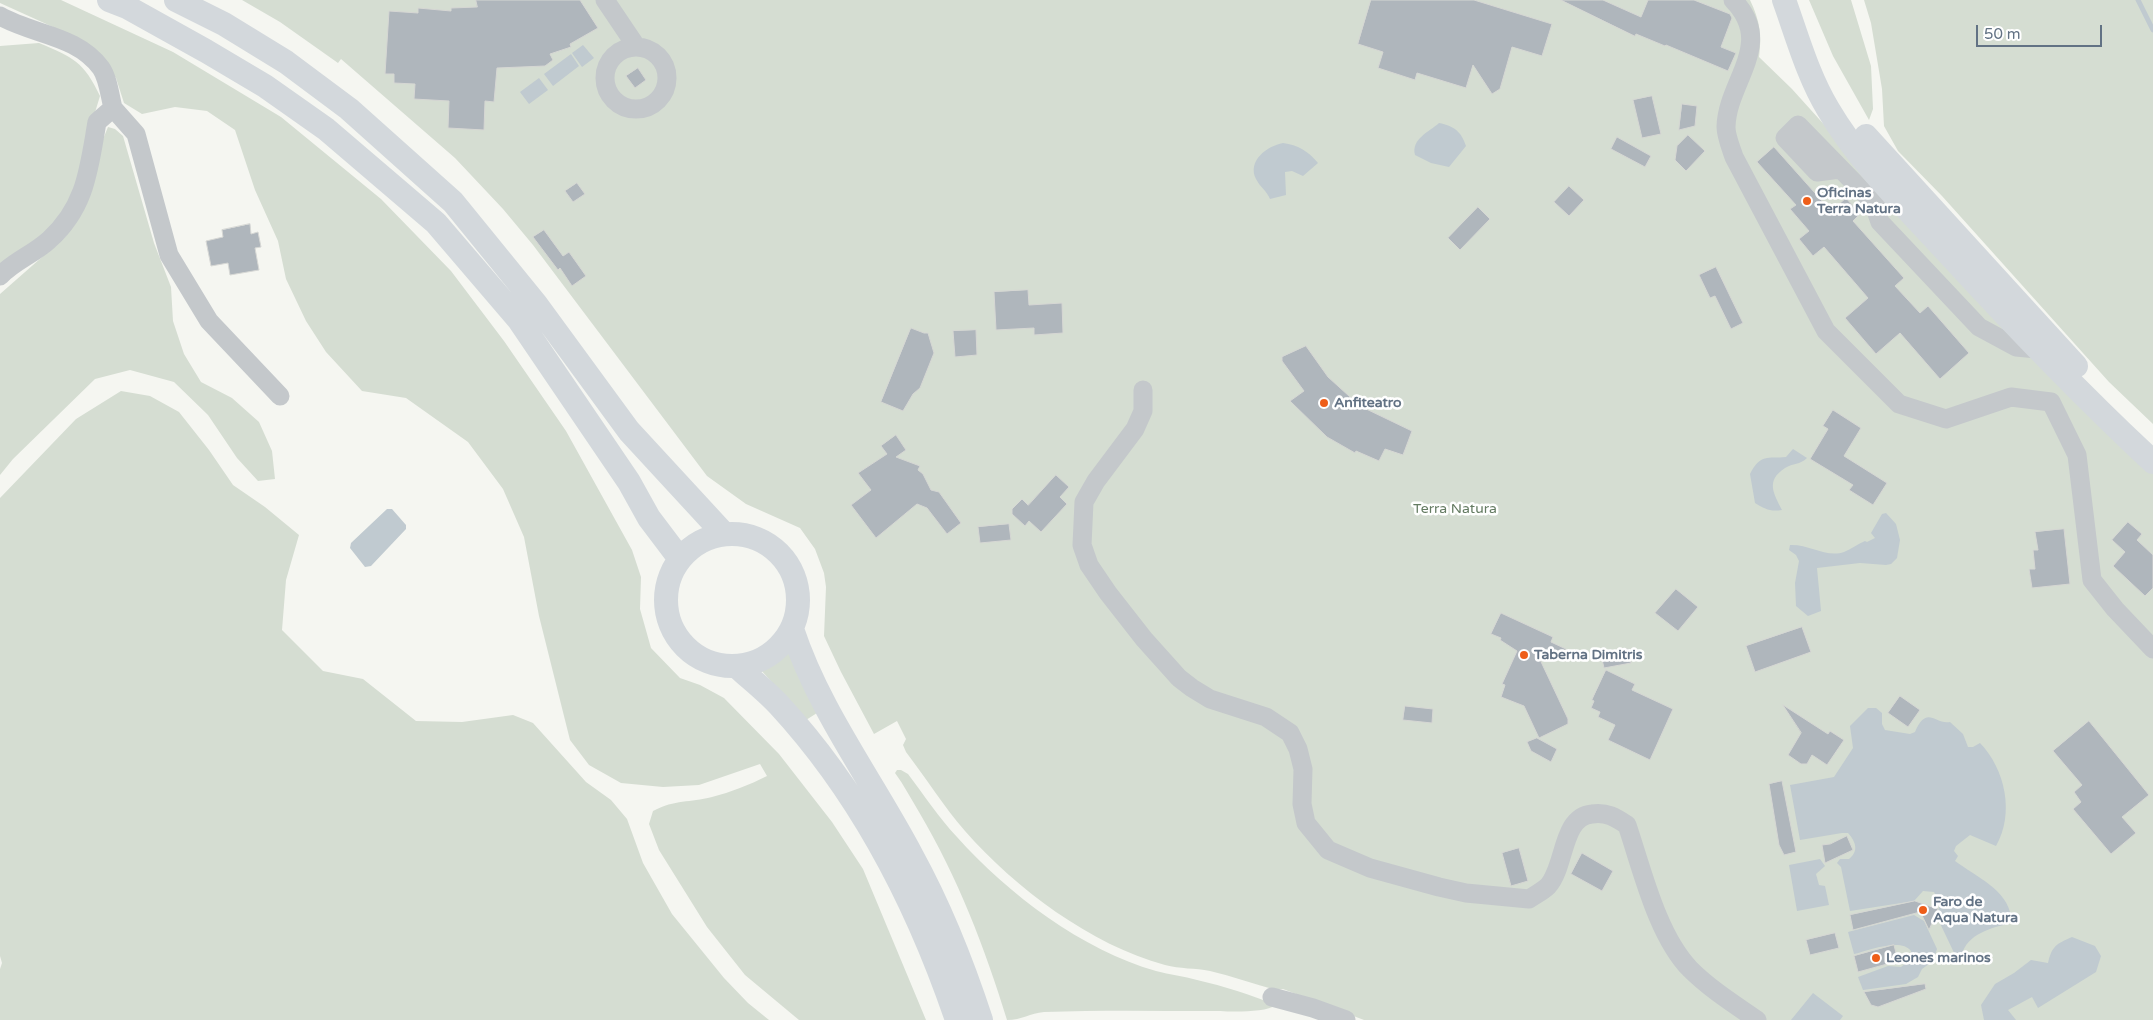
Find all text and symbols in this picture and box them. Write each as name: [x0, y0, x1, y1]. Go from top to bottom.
scale bar: [1978, 15, 2104, 47]
text: 50 m: [1984, 25, 2021, 43]
place label: Oficinas Terra Natura: [1817, 185, 1901, 218]
marker: Oficinas Terra Natura: [1801, 195, 1813, 207]
place label: Anfiteatro: [1334, 395, 1402, 411]
marker: Anfiteatro: [1318, 397, 1330, 409]
park label: Terra Natura: [1413, 501, 1497, 517]
place label: Taberna Dimitris: [1534, 647, 1643, 663]
marker: Taberna Dimitris: [1518, 649, 1530, 661]
place label: Faro de Aqua Natura: [1933, 894, 2018, 926]
marker: Faro de Aqua Natura: [1917, 904, 1929, 916]
place label: Leones marinos: [1886, 950, 1991, 966]
marker: Leones marinos: [1870, 952, 1882, 964]

